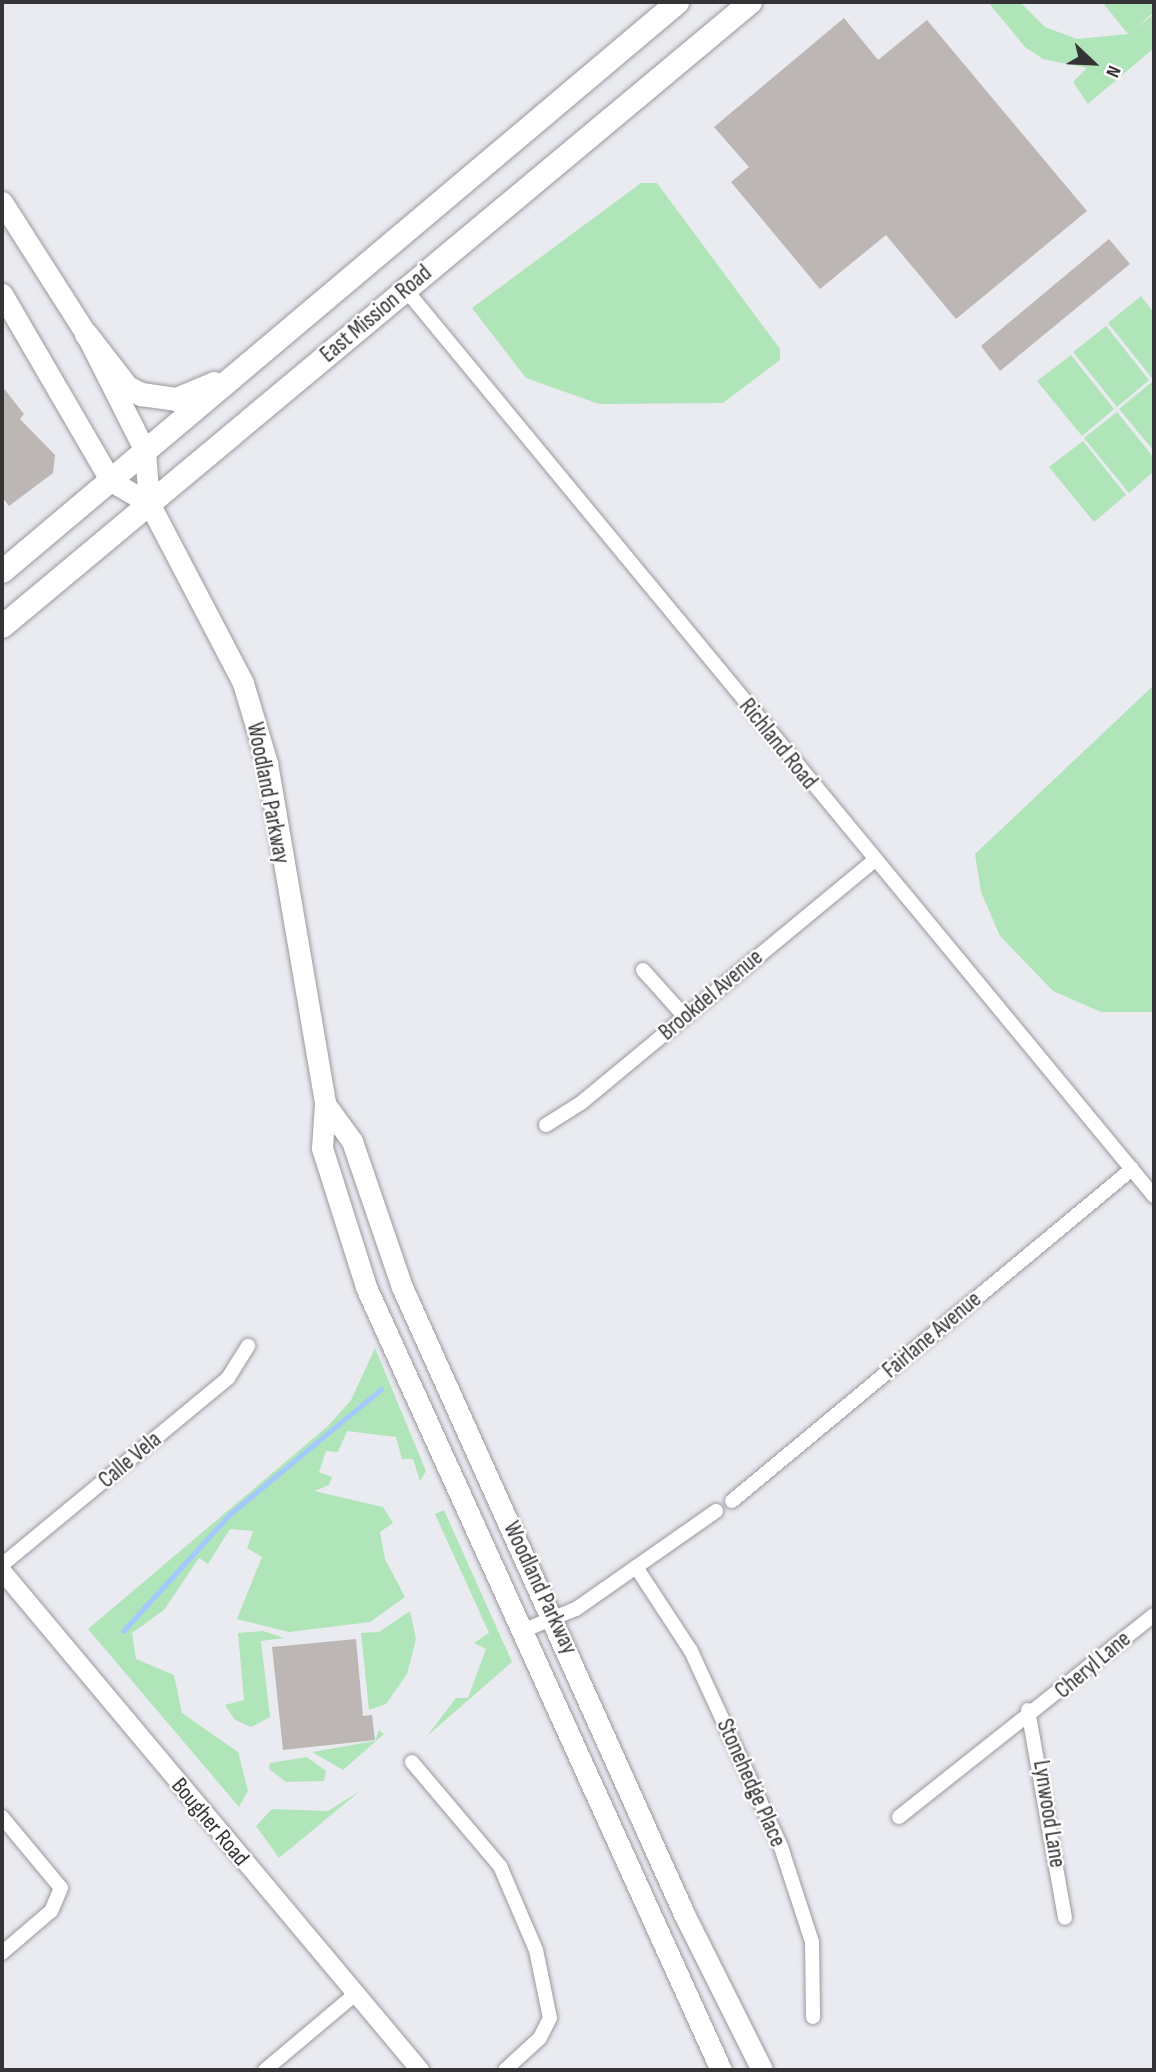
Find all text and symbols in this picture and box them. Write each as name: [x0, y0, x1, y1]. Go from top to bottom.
north arrow: [1058, 28, 1128, 98]
text: N: [1100, 62, 1125, 81]
street label: East Mission Road: [315, 259, 437, 369]
street label: Richland Road: [733, 693, 823, 795]
street label: Woodland Parkway: [241, 720, 295, 866]
street label: Brookdel Avenue: [653, 944, 769, 1046]
street label: Fairlane Avenue: [877, 1286, 987, 1384]
street label: Calle Vela: [93, 1426, 167, 1494]
street label: Woodland Parkway: [497, 1517, 583, 1659]
street label: Cheryl Lane: [1050, 1625, 1136, 1705]
street label: Stonehedge Place: [710, 1715, 792, 1851]
street label: Lynwood Lane: [1027, 1758, 1071, 1870]
street label: Bougher Road: [165, 1772, 255, 1872]

